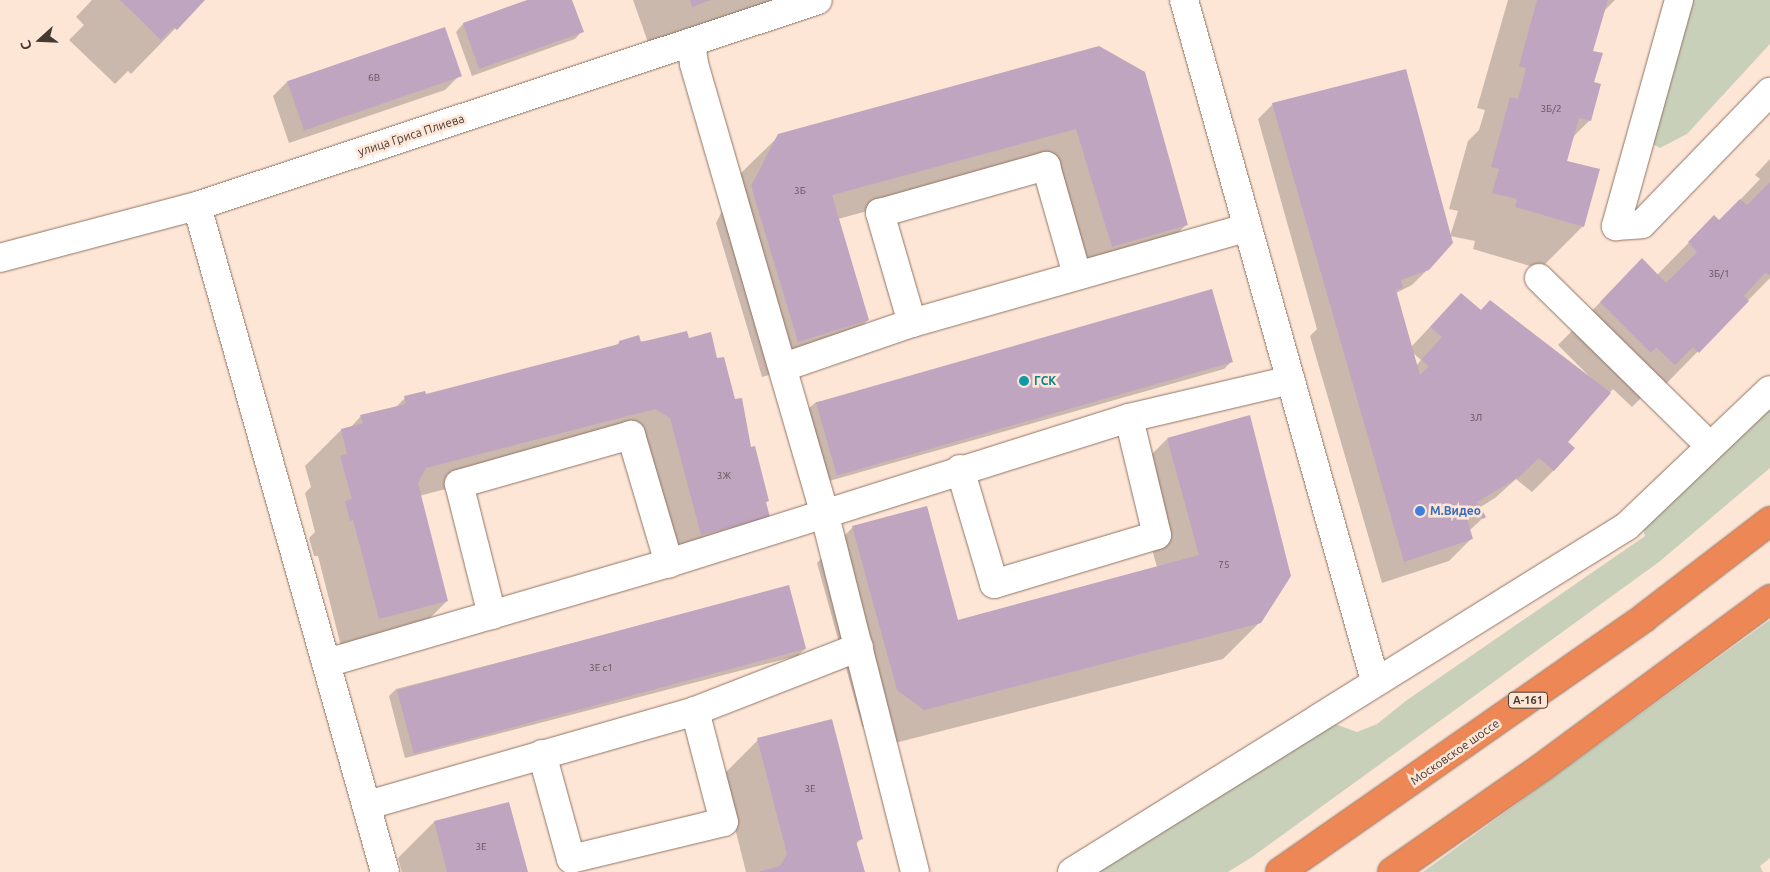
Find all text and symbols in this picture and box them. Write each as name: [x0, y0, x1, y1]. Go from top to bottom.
north arrow: [15, 15, 65, 65]
text: С: [17, 38, 35, 52]
house number: 6В: [368, 72, 380, 84]
house number: 3Б/2: [1540, 103, 1562, 115]
street label: улица Гриса Плиева: [356, 111, 466, 159]
house number: 3Б: [794, 185, 806, 197]
house number: 3Б/1: [1708, 268, 1730, 280]
place label: ГСК: [1034, 374, 1056, 388]
marker: ГСК: [1018, 375, 1030, 387]
house number: 3Л: [1470, 412, 1482, 424]
house number: 3Ж: [717, 470, 731, 482]
place label: М.Видео: [1430, 504, 1481, 518]
marker: М.Видео: [1414, 505, 1426, 517]
house number: 75: [1218, 559, 1230, 571]
house number: 3Е с1: [589, 662, 613, 674]
road number: А-161: [1508, 692, 1548, 708]
street label: Московское шоссе: [1408, 716, 1502, 788]
house number: 3Е: [804, 783, 816, 795]
house number: 3Е: [475, 841, 487, 853]

